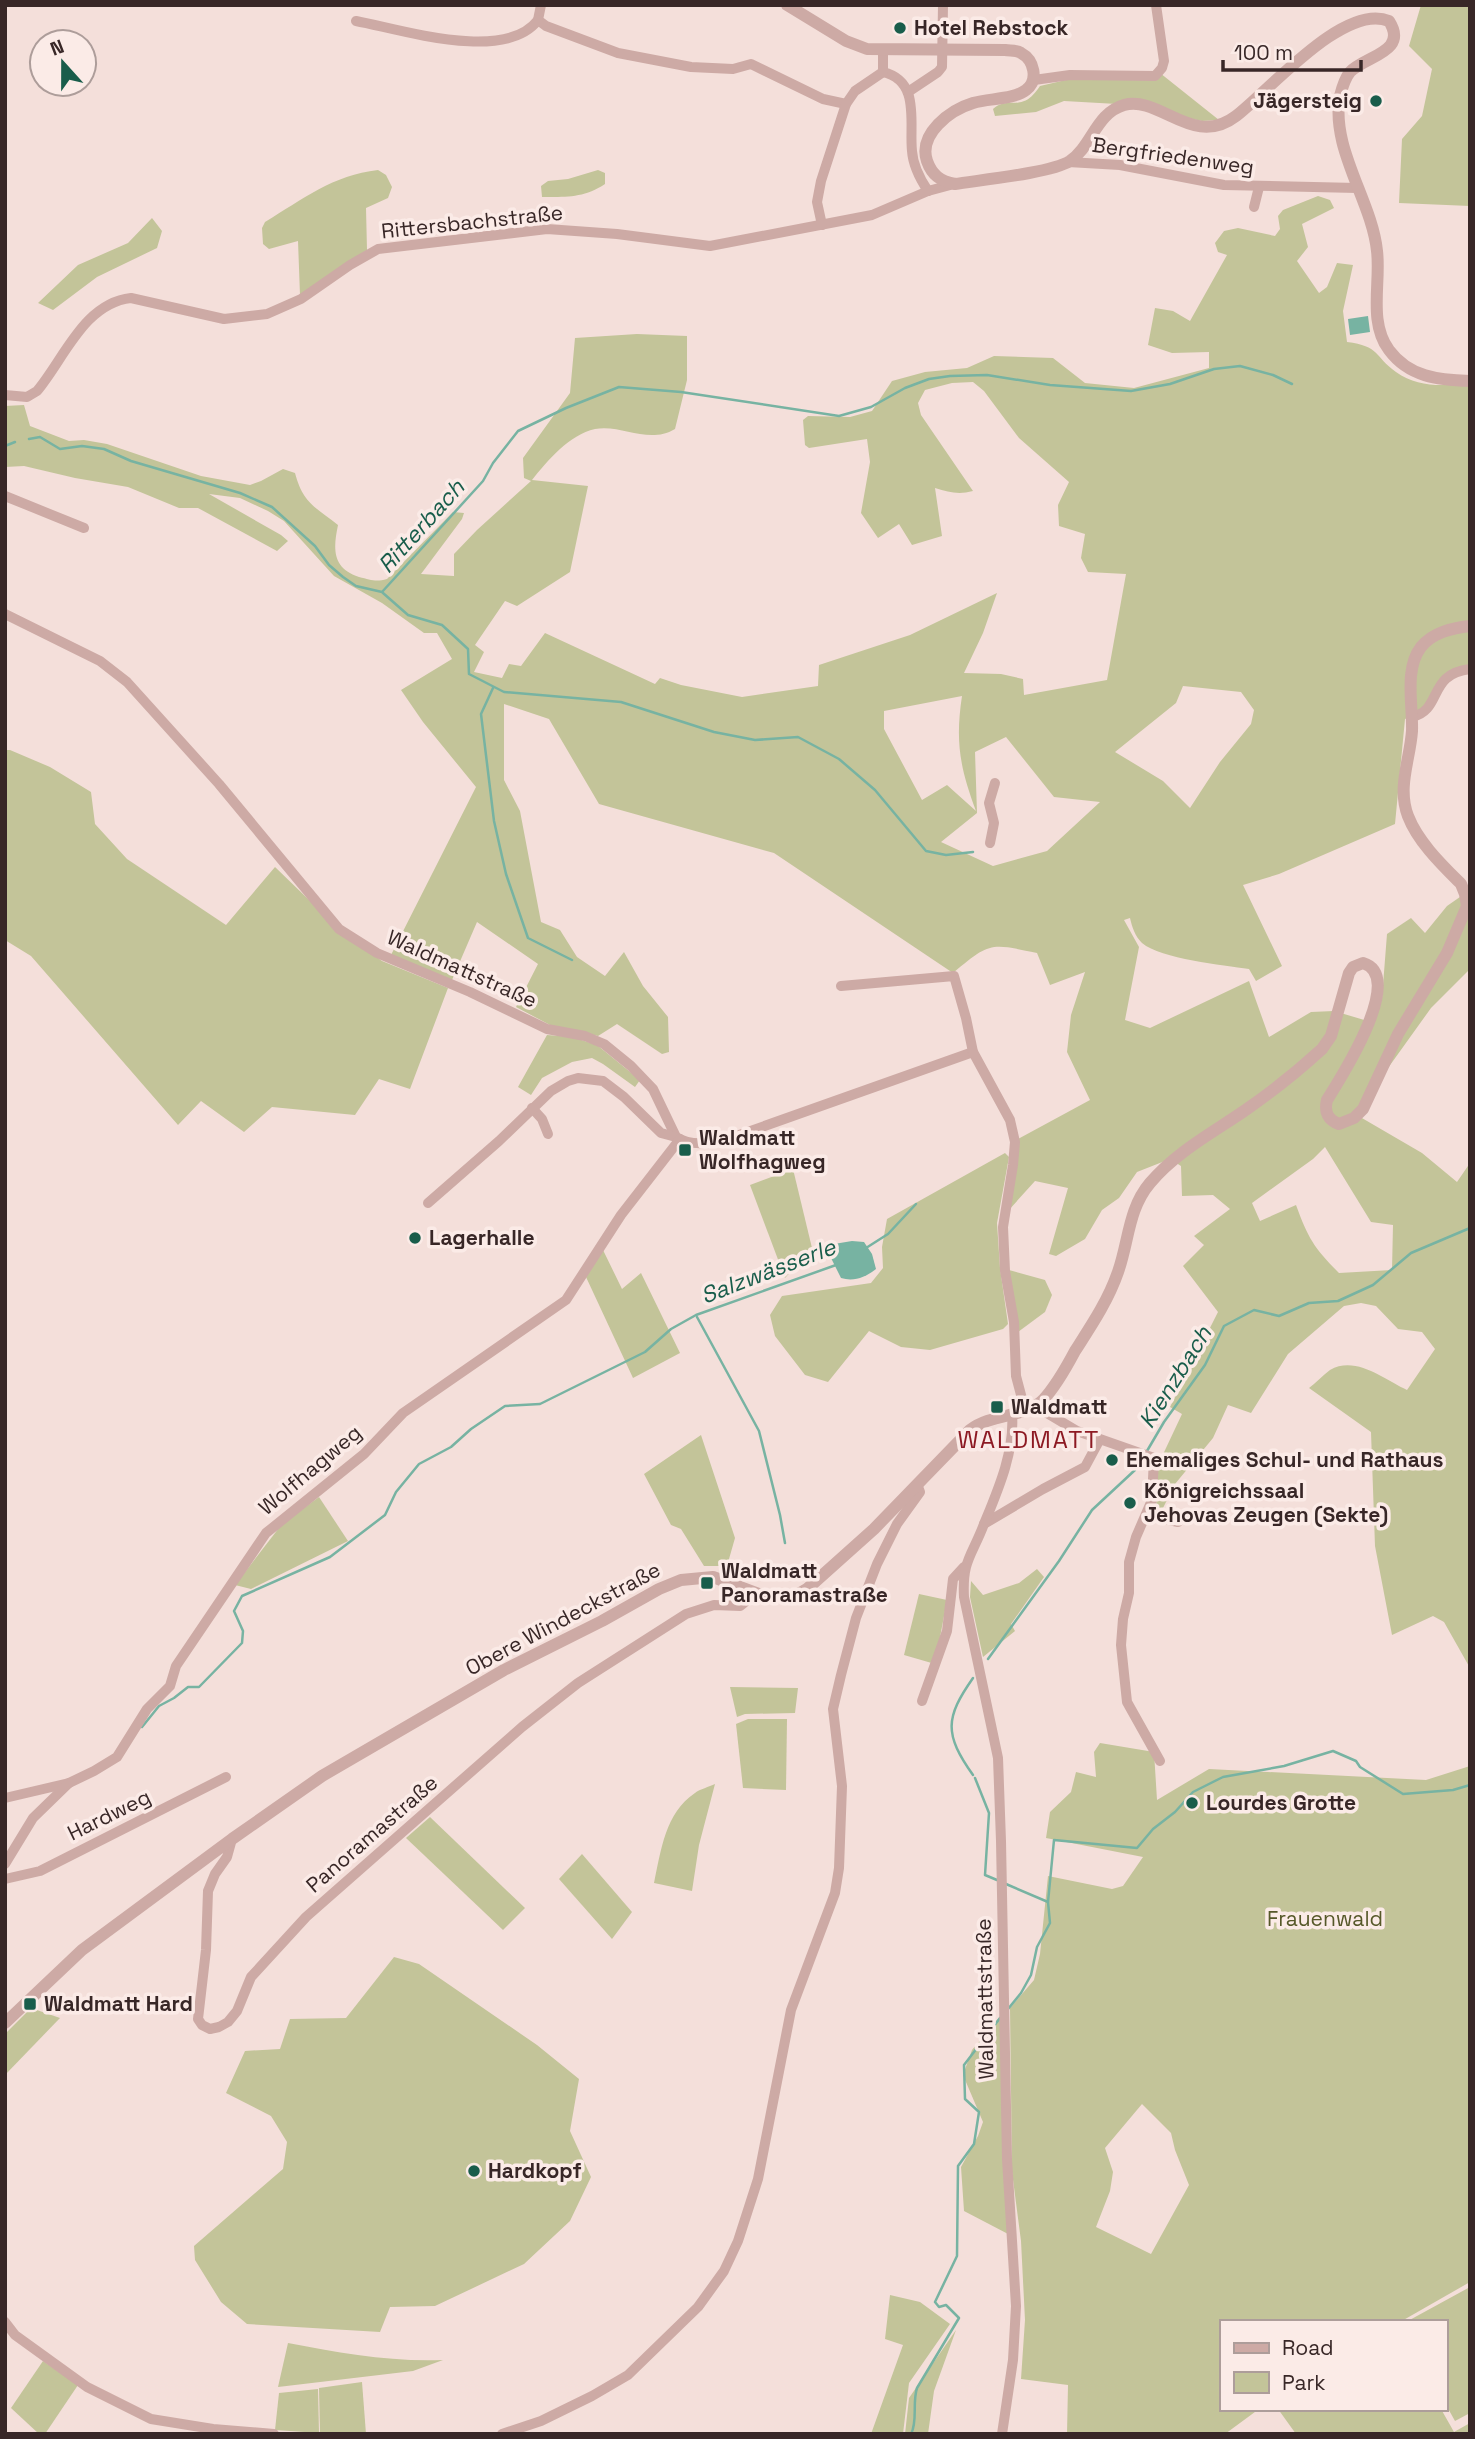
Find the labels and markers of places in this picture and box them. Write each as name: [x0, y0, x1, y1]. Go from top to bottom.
place label: Hotel Rebstock: [914, 14, 1068, 41]
marker: Hotel Rebstock: [892, 20, 908, 36]
place label: Jägersteig: [1253, 87, 1362, 114]
marker: Jägersteig: [1368, 93, 1384, 109]
place label: Waldmatt Wolfhagweg: [699, 1124, 826, 1175]
marker: Waldmatt Wolfhagweg: [677, 1142, 693, 1158]
place label: Lagerhalle: [429, 1224, 535, 1251]
marker: Lagerhalle: [407, 1230, 423, 1246]
place label: Waldmatt: [1011, 1393, 1107, 1420]
marker: Waldmatt: [989, 1399, 1005, 1415]
place label: Ehemaliges Schul- und Rathaus: [1126, 1446, 1444, 1473]
marker: Ehemaliges Schul- und Rathaus: [1104, 1452, 1120, 1468]
place label: Königreichssaal Jehovas Zeugen (Sekte): [1144, 1477, 1388, 1528]
marker: Königreichssaal Jehovas Zeugen (Sekte): [1122, 1495, 1138, 1511]
place label: Waldmatt Panoramastraße: [721, 1557, 888, 1608]
marker: Waldmatt Panoramastraße: [699, 1575, 715, 1591]
place label: Lourdes Grotte: [1206, 1789, 1356, 1816]
marker: Lourdes Grotte: [1184, 1795, 1200, 1811]
place label: Waldmatt Hard: [44, 1990, 193, 2017]
marker: Waldmatt Hard: [22, 1996, 38, 2012]
place label: Hardkopf: [488, 2157, 582, 2184]
marker: Hardkopf: [466, 2163, 482, 2179]

